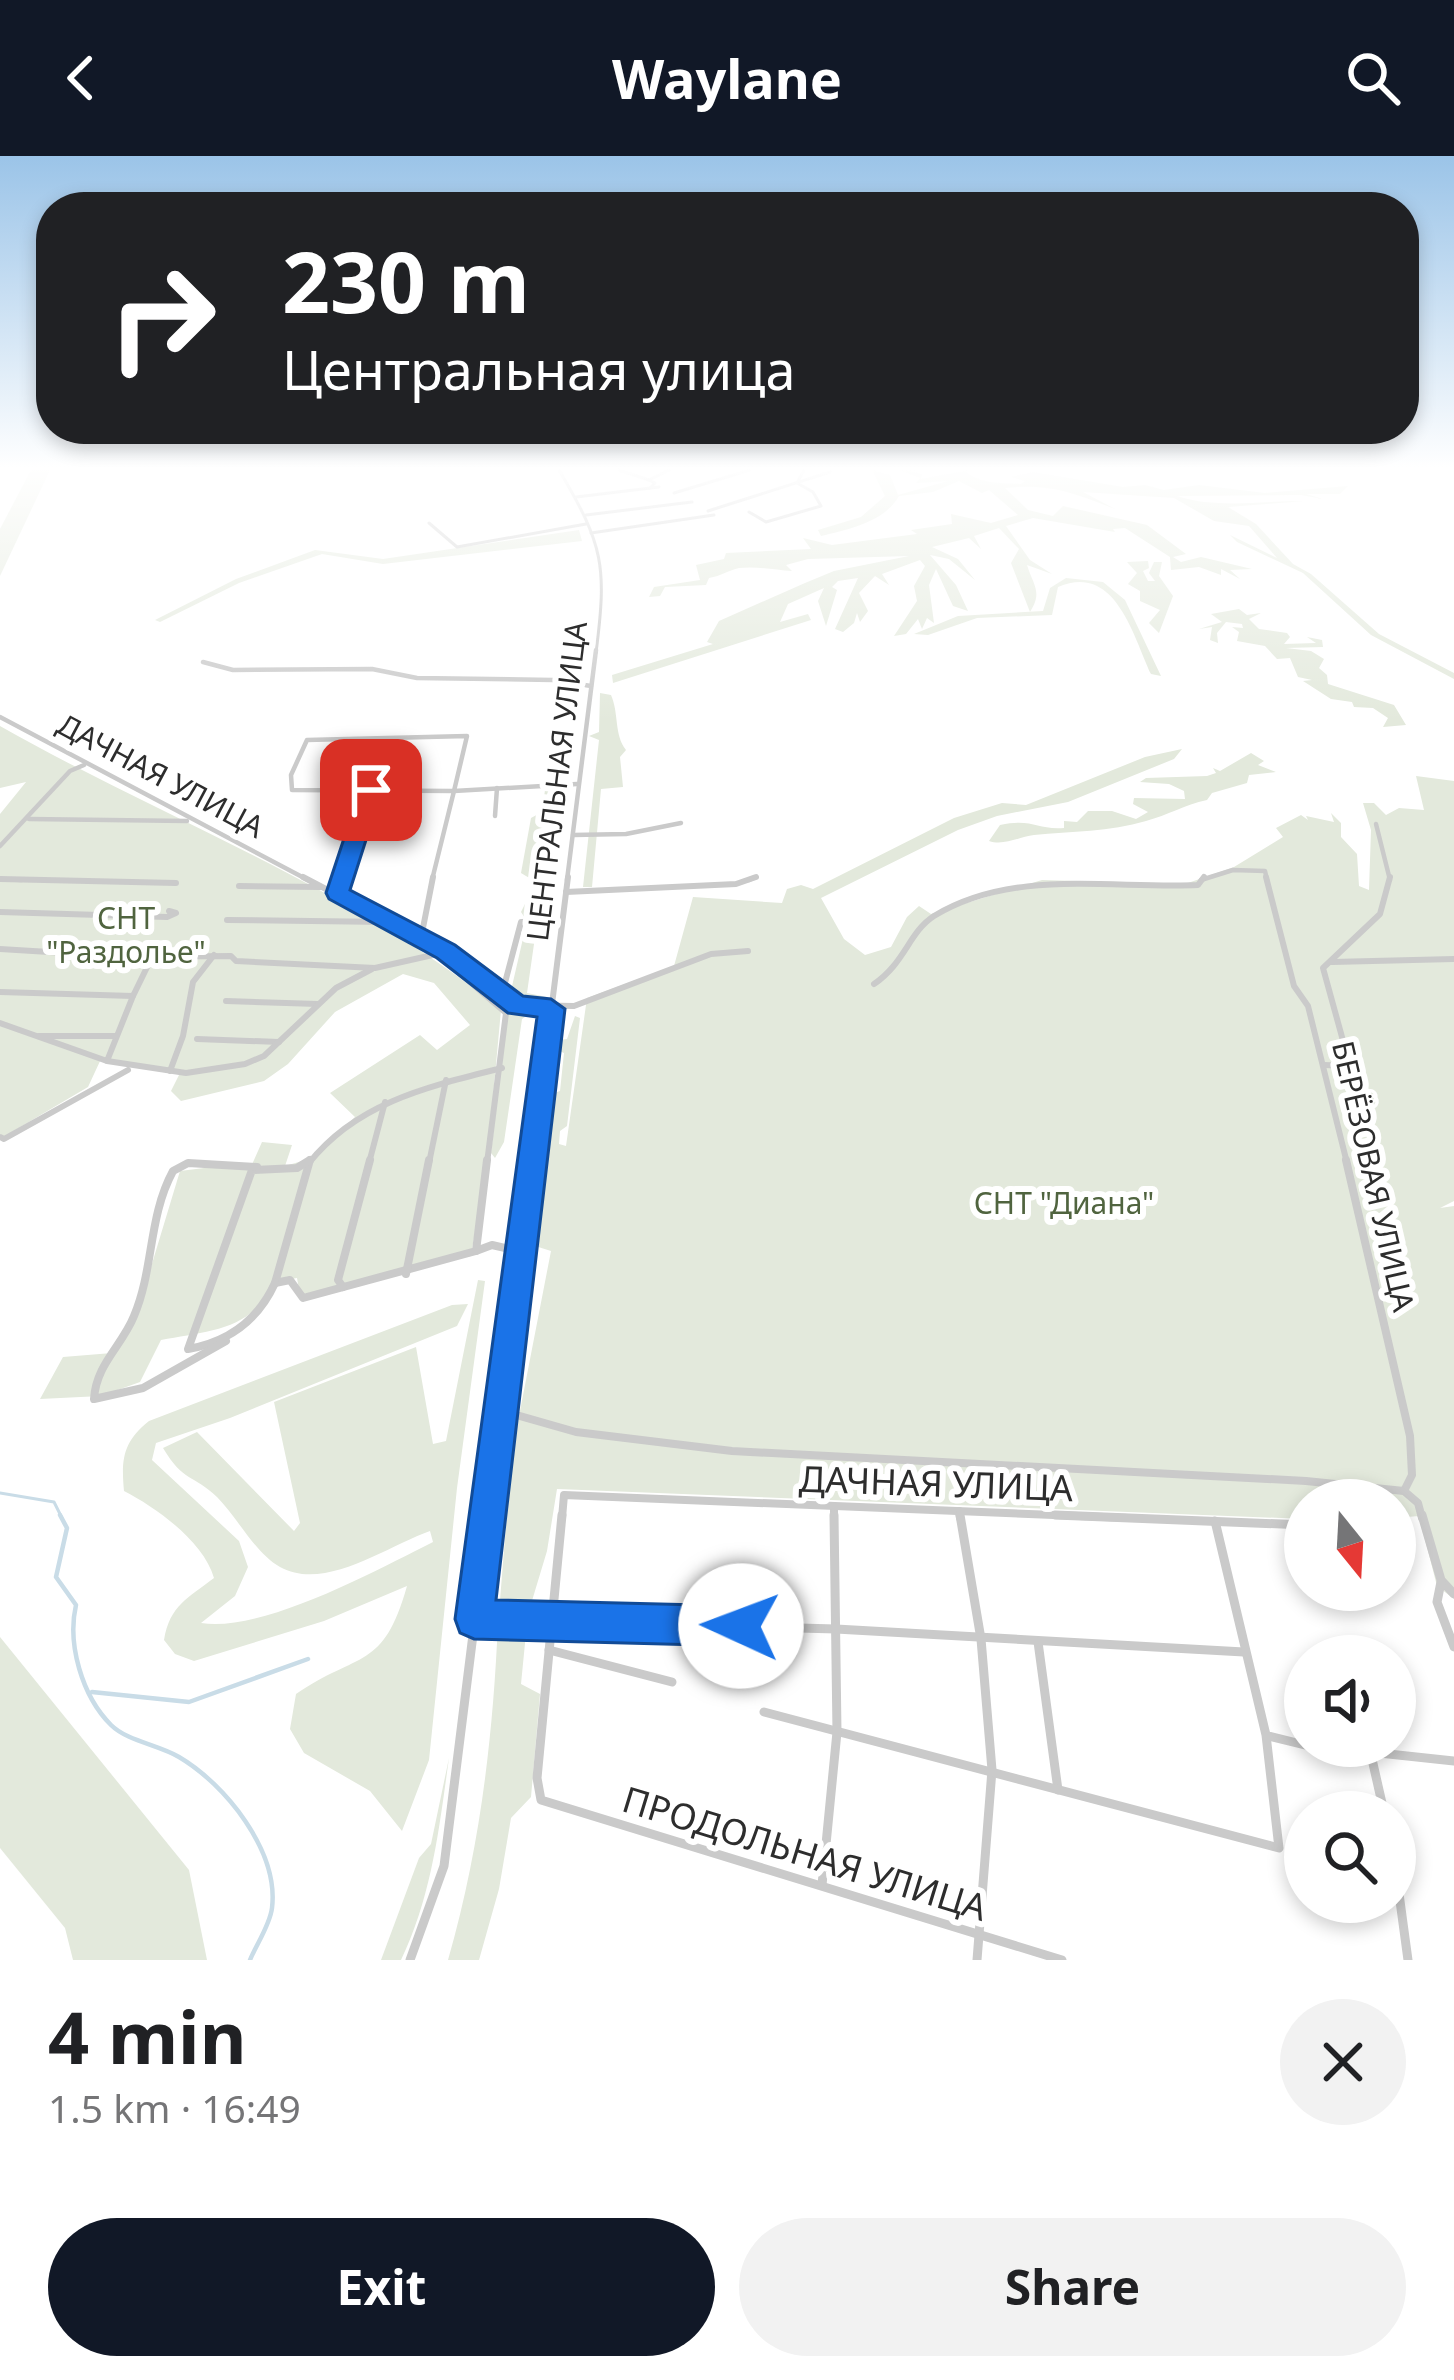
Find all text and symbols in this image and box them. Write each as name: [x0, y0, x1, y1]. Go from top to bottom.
text: Waylane: [612, 41, 842, 115]
icon: back: [48, 45, 114, 111]
icon: search: [1340, 45, 1406, 111]
text: 230 m: [282, 223, 530, 338]
icon: right: [84, 240, 240, 396]
text: Центральная улица: [282, 332, 795, 406]
street label: ЦЕНТРАЛЬНАЯ УЛИЦА: [516, 618, 596, 943]
street label: ДАЧНАЯ УЛИЦА: [50, 703, 272, 847]
pin: [320, 739, 422, 841]
icon: arrive: [338, 757, 404, 823]
park label: СНТ "Раздолье": [46, 897, 206, 972]
street label: БЕРЁЗОВАЯ УЛИЦА: [1323, 1037, 1425, 1316]
park label: СНТ "Диана": [974, 1182, 1154, 1223]
street label: ДАЧНАЯ УЛИЦА: [798, 1454, 1074, 1512]
north arrow: [1284, 1479, 1416, 1611]
map controls: [1284, 1479, 1416, 1923]
position arrow: [678, 1563, 804, 1689]
button: sound: [1284, 1635, 1416, 1767]
street label: ПРОДОЛЬНАЯ УЛИЦА: [617, 1774, 993, 1932]
button: search: [1284, 1791, 1416, 1923]
text: 4 min: [48, 1987, 246, 2085]
button: close: [1280, 1999, 1406, 2125]
text: 1.5 km · 16:49: [48, 2081, 301, 2134]
button: Exit: [48, 2218, 715, 2356]
button: Share: [739, 2218, 1406, 2356]

